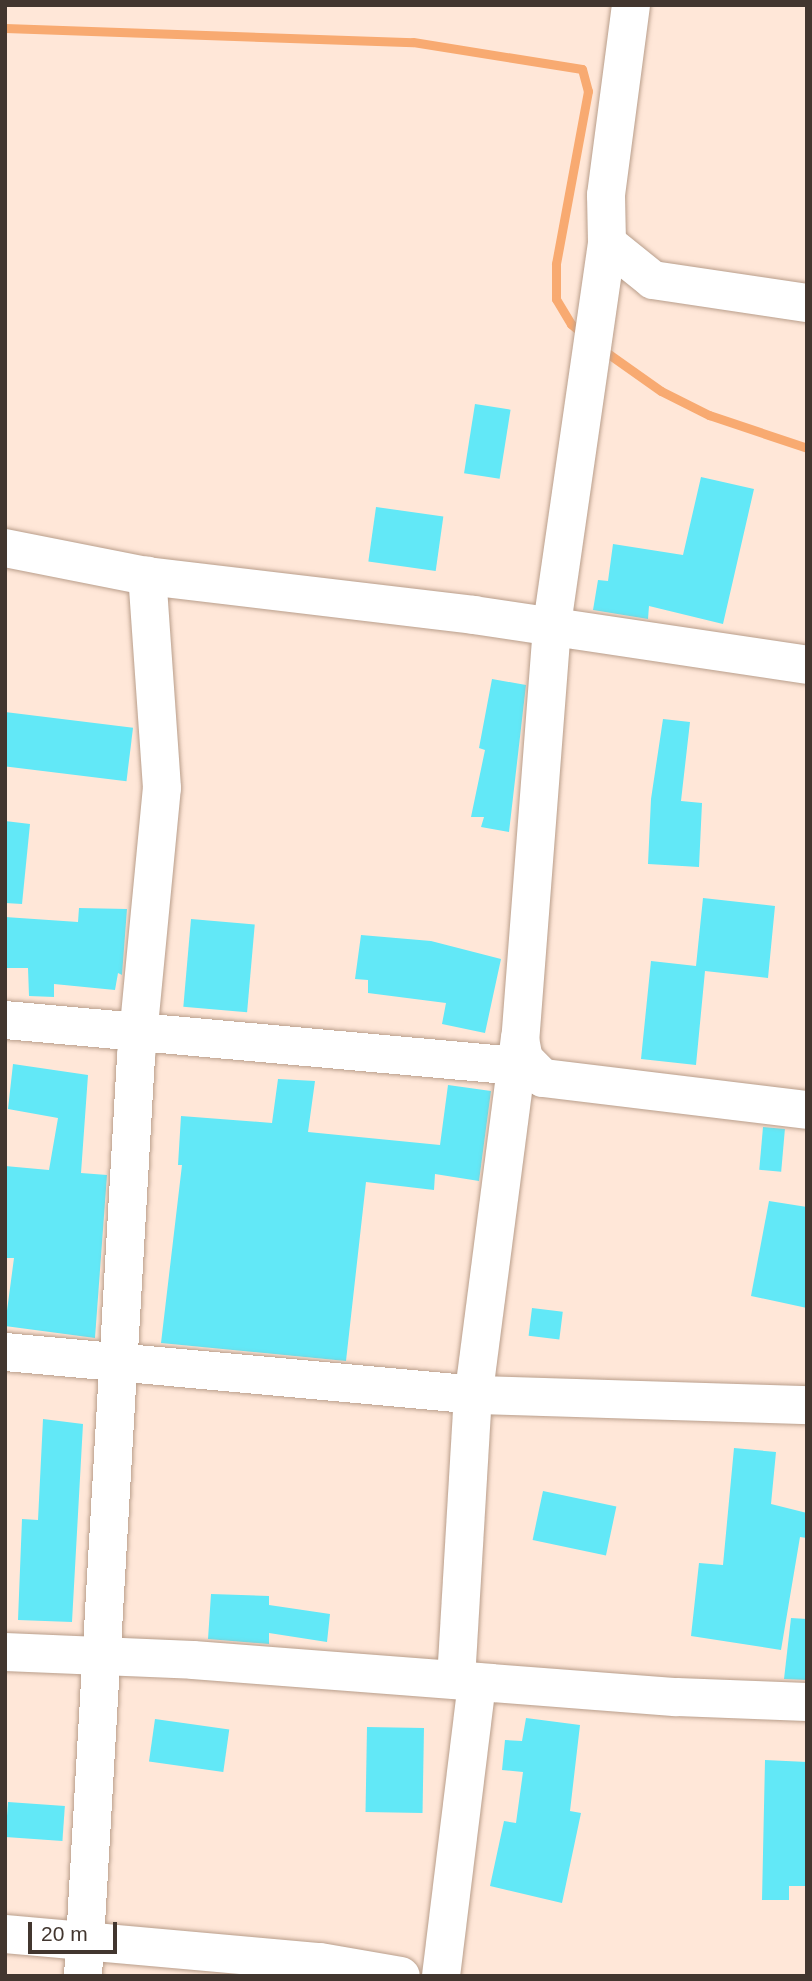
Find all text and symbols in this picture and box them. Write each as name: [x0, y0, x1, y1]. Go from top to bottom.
scale bar: [32, 1908, 121, 1952]
text: 20 m: [41, 1922, 88, 1945]

